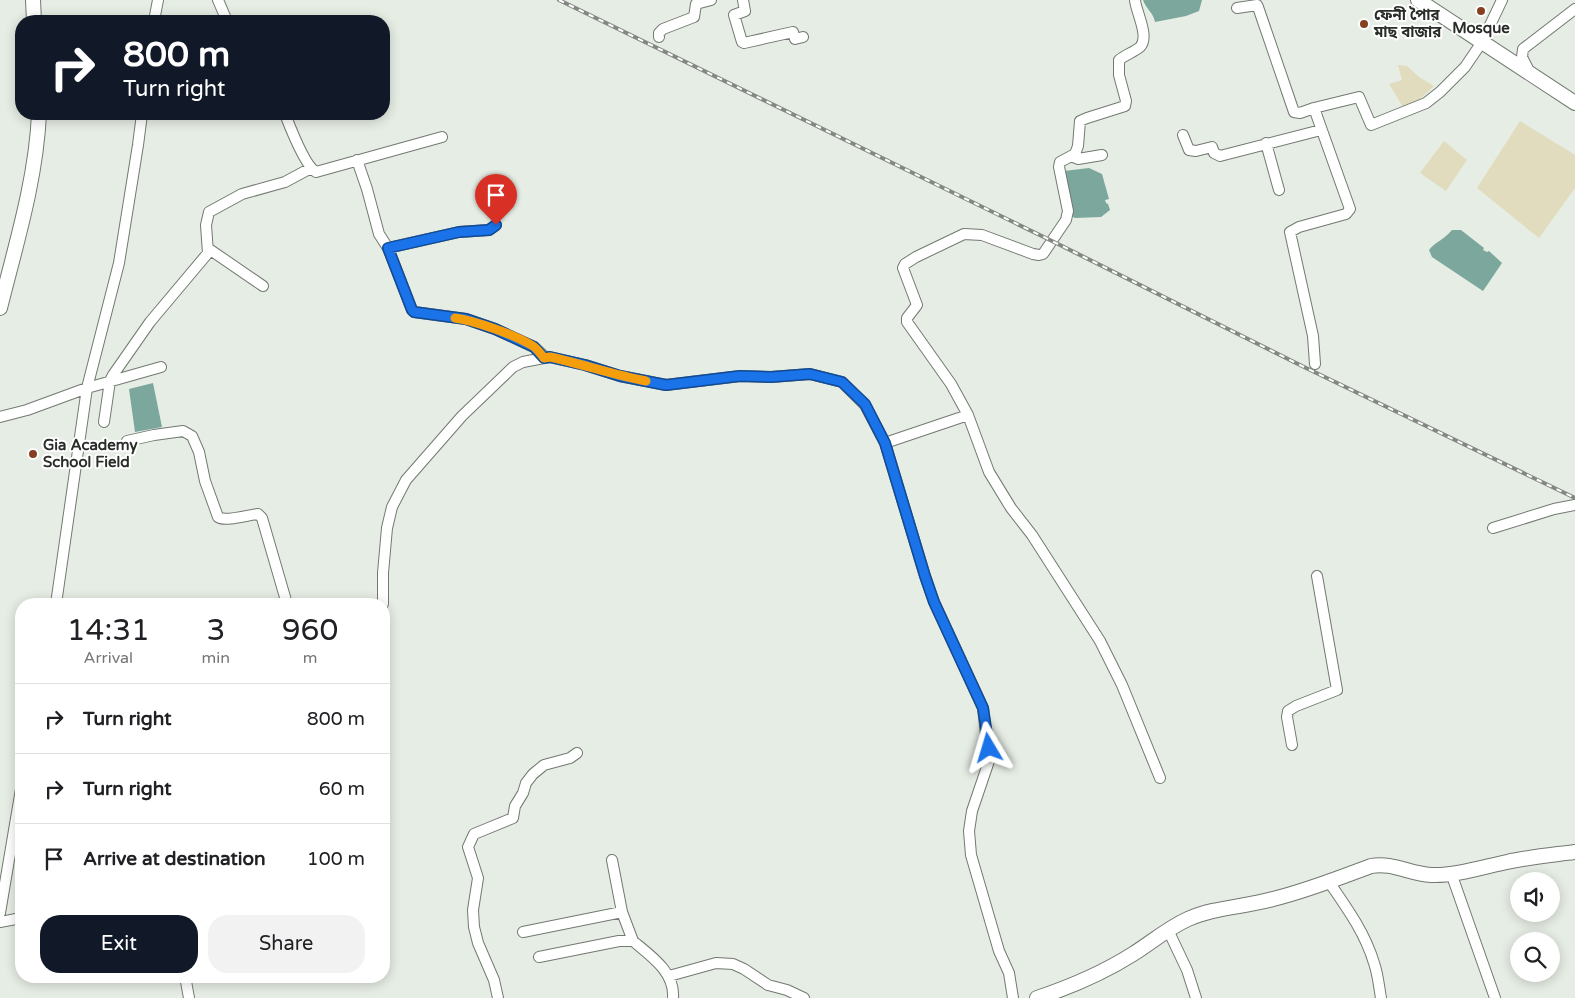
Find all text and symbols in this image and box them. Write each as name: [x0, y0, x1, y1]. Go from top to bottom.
marker: Mosque: [1475, 5, 1487, 17]
place label: ফেনী পৈার মাছ বাজার: [1373, 6, 1442, 41]
marker: ফেনী পৈার মাছ বাজার: [1358, 18, 1370, 30]
place label: Mosque: [1452, 19, 1510, 38]
text: 800 m: [123, 34, 230, 76]
icon: right: [40, 35, 105, 100]
text: Turn right: [123, 76, 225, 102]
pin: [475, 174, 517, 225]
icon: arrive: [482, 181, 510, 209]
place label: Gia Academy School Field: [43, 436, 138, 471]
marker: Gia Academy School Field: [27, 448, 39, 460]
text: 14:31: [67, 612, 150, 649]
text: 3: [206, 612, 225, 649]
text: 960: [282, 612, 338, 649]
text: Arrival: [84, 648, 133, 668]
text: min: [202, 648, 230, 668]
text: m: [303, 648, 317, 668]
icon: right: [40, 705, 68, 733]
text: Turn right: [83, 708, 171, 730]
text: 800 m: [307, 708, 365, 730]
position arrow: [962, 721, 1014, 773]
icon: right: [40, 775, 68, 803]
text: Turn right: [83, 778, 171, 800]
text: 60 m: [319, 778, 365, 800]
icon: arrive: [40, 845, 68, 873]
text: Arrive at destination: [83, 848, 266, 870]
text: 100 m: [307, 848, 365, 870]
map controls: [1510, 872, 1560, 982]
button: sound: [1510, 872, 1560, 922]
button: Exit: [40, 915, 198, 973]
button: Share: [208, 915, 365, 973]
button: search: [1510, 932, 1560, 982]

